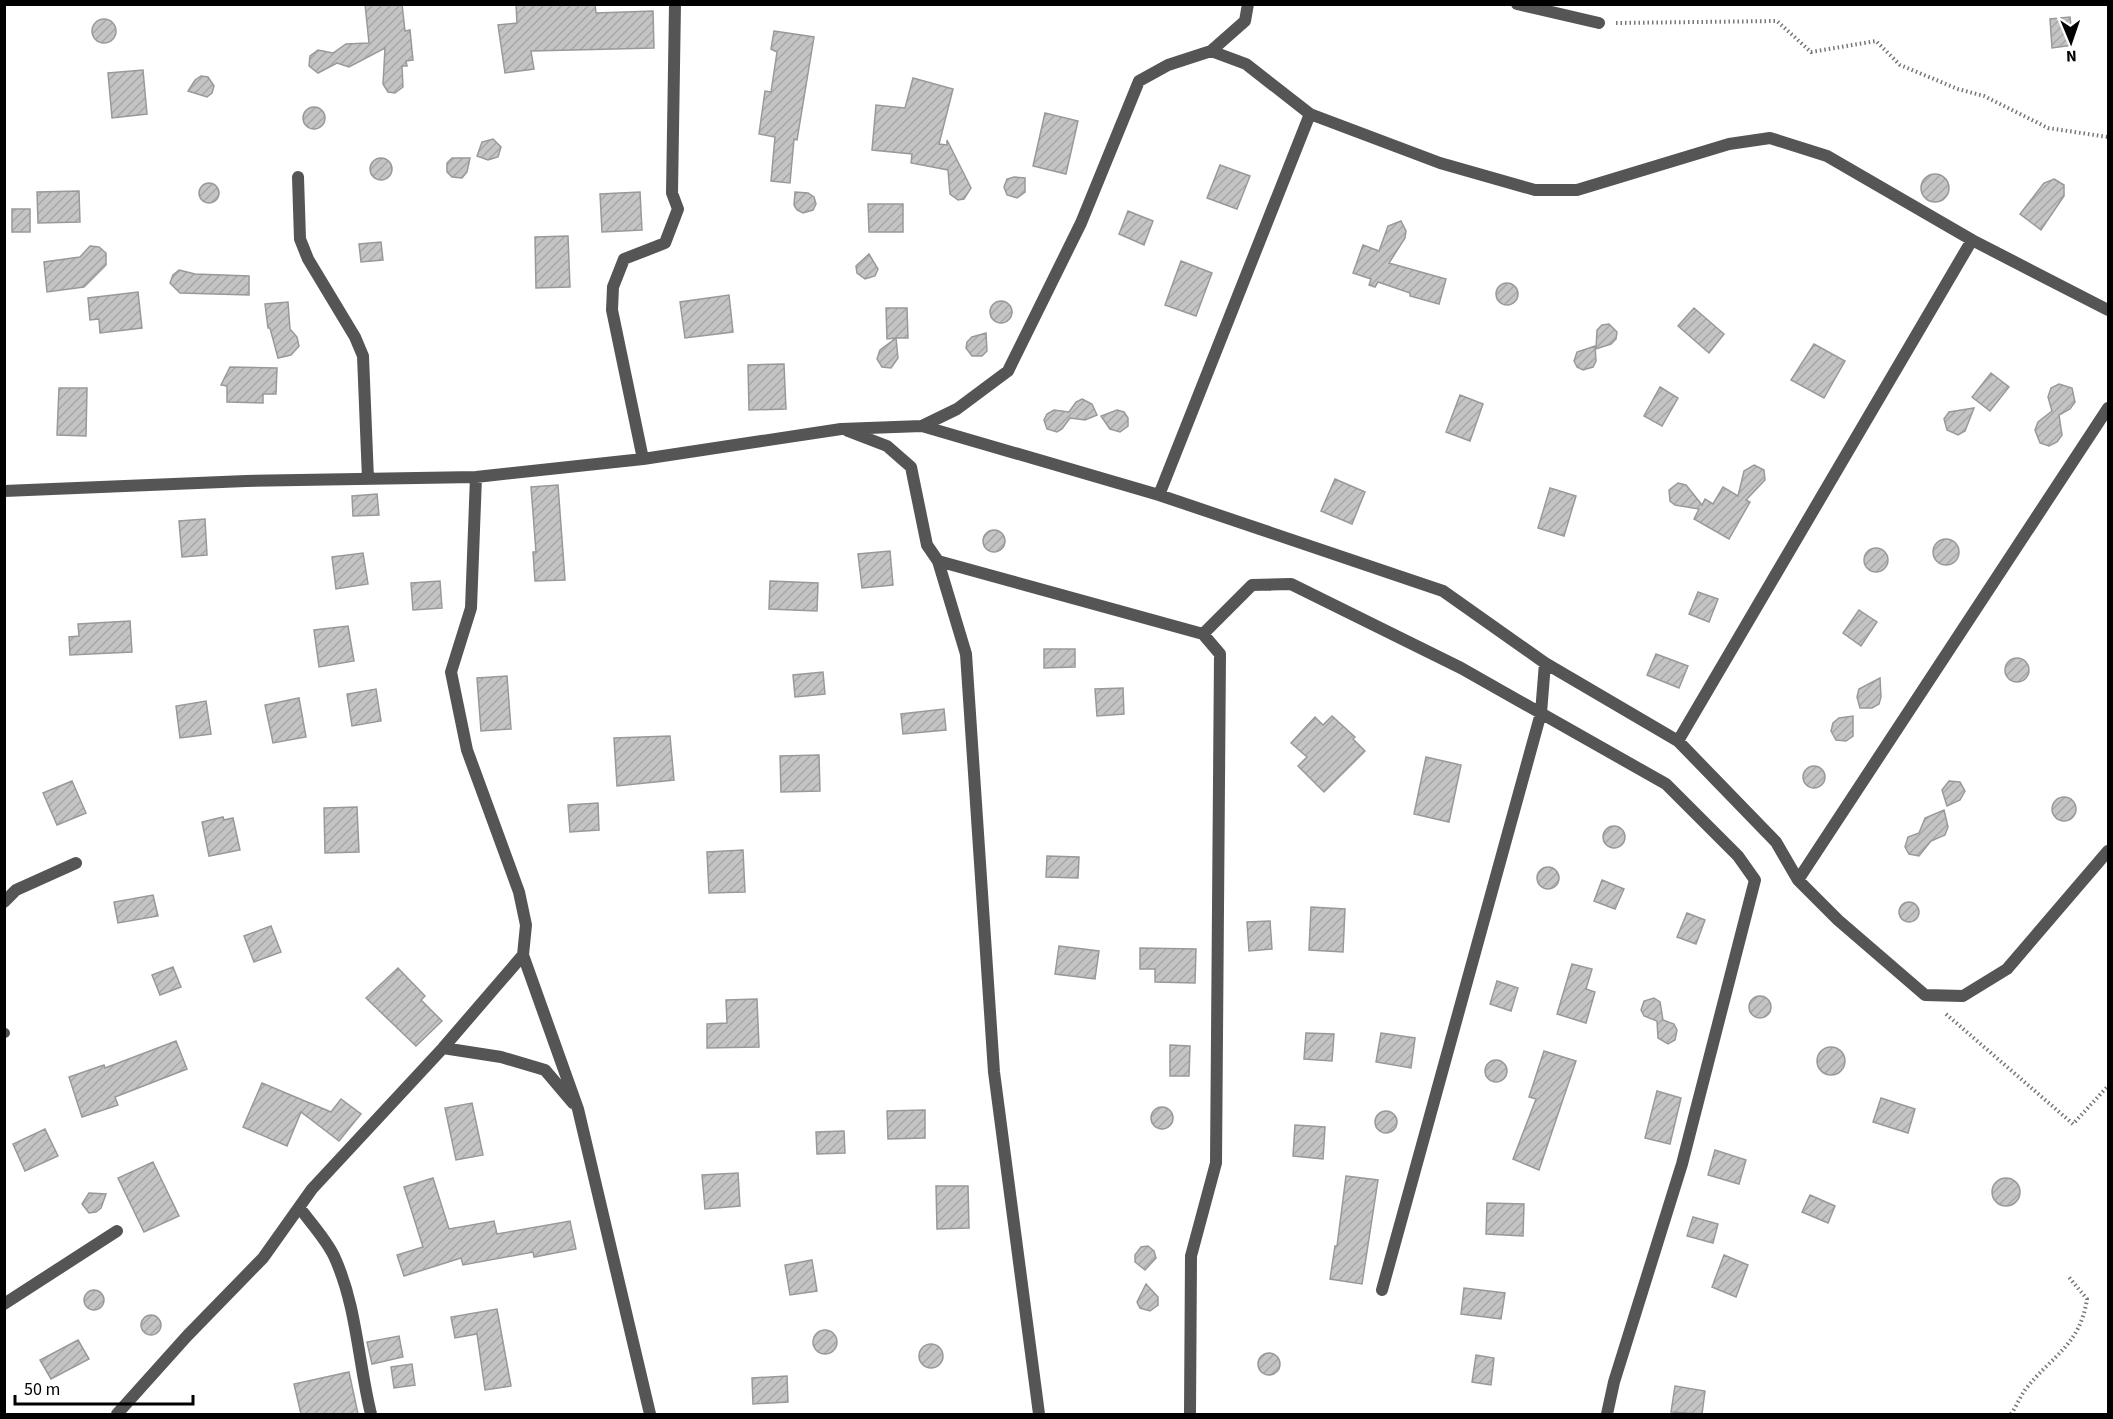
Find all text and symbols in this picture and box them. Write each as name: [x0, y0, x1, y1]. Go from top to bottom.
north arrow: [2041, 12, 2101, 72]
text: N: [2066, 45, 2077, 67]
scale bar: [15, 1368, 194, 1406]
text: 50 m: [24, 1377, 60, 1402]

